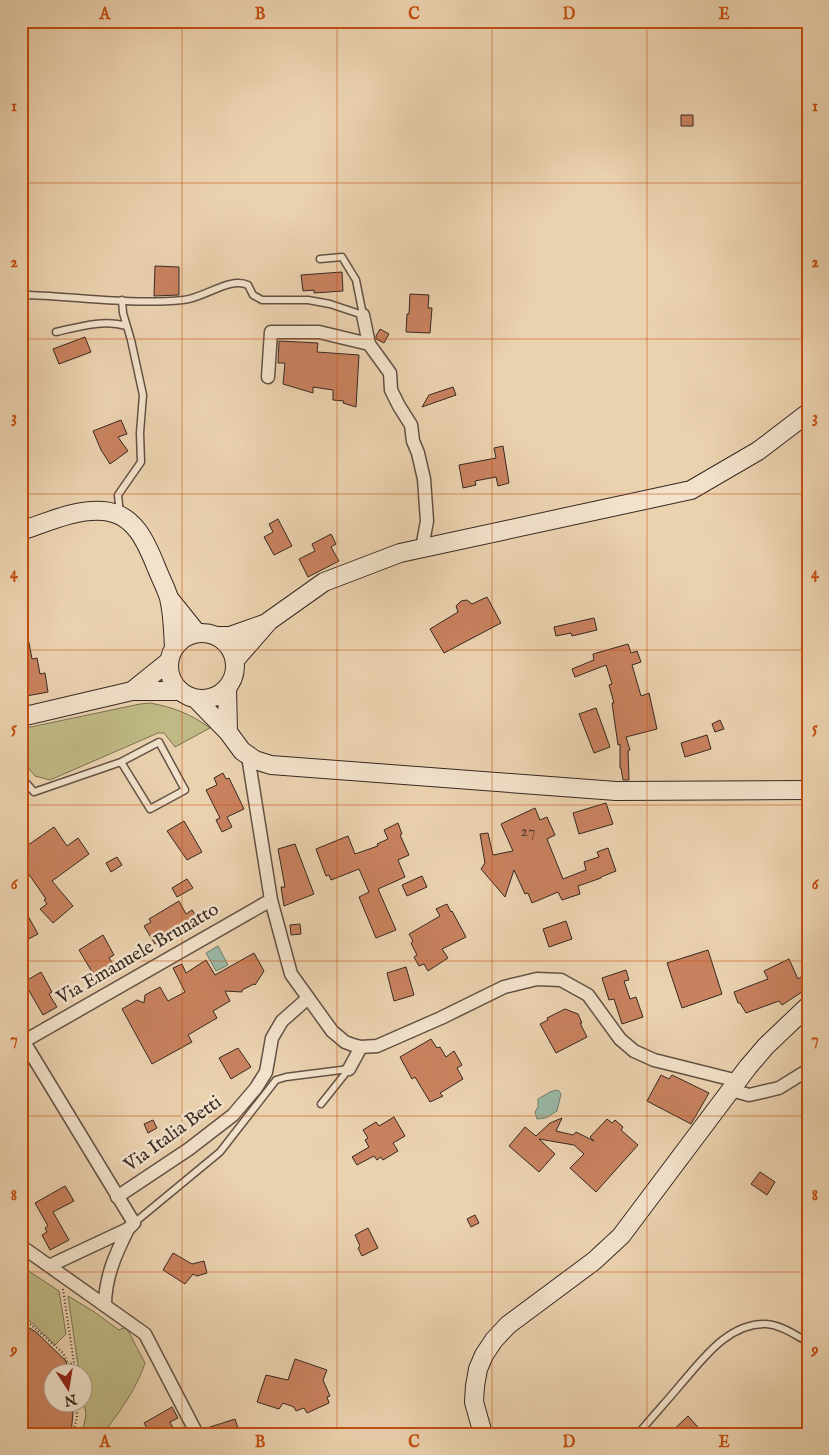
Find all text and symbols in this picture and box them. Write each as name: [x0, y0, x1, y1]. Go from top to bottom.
text: A: [99, 5, 112, 25]
text: B: [255, 5, 266, 25]
text: C: [408, 5, 420, 25]
text: D: [563, 5, 576, 25]
text: E: [718, 5, 730, 25]
text: 1: [11, 97, 17, 117]
text: 1: [812, 97, 818, 117]
text: 2: [10, 253, 18, 273]
text: 2: [811, 253, 819, 273]
text: 3: [11, 408, 17, 428]
text: 3: [812, 408, 818, 428]
text: 4: [10, 564, 19, 584]
text: 4: [811, 564, 820, 584]
text: 5: [11, 719, 17, 739]
text: 5: [812, 719, 818, 739]
house number: 27: [521, 822, 535, 842]
text: 6: [11, 875, 19, 895]
text: 6: [812, 875, 820, 895]
street label: Via Emanuele Brunatto: [52, 898, 223, 1011]
text: 7: [10, 1030, 18, 1050]
text: 7: [811, 1030, 819, 1050]
street label: Via Italia Betti: [119, 1091, 226, 1178]
text: 8: [11, 1186, 17, 1206]
text: 8: [812, 1186, 818, 1206]
text: 9: [10, 1341, 18, 1361]
text: 9: [811, 1341, 819, 1361]
north arrow: [42, 1362, 92, 1412]
text: N: [63, 1389, 79, 1410]
text: A: [99, 1433, 112, 1453]
text: B: [255, 1433, 266, 1453]
text: C: [408, 1433, 420, 1453]
text: D: [563, 1433, 576, 1453]
text: E: [718, 1433, 730, 1453]

